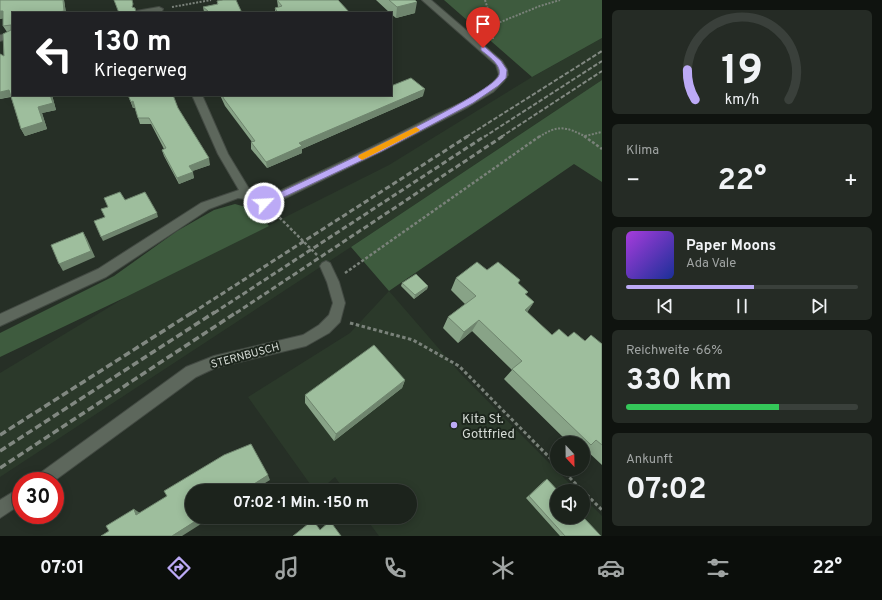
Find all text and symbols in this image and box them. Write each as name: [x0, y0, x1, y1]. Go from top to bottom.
pin: [466, 7.0, 500, 48]
icon: arrive: [472, 13, 494, 35]
text: 130 m: [94, 25, 172, 61]
icon: left: [28, 28, 80, 80]
text: 19: [721, 46, 763, 99]
text: Kriegerweg: [94, 60, 187, 83]
text: km/h: [725, 91, 759, 109]
text: Klima: [626, 143, 659, 159]
text: 22°: [717, 163, 767, 200]
text: −: [626, 168, 640, 195]
text: +: [844, 168, 858, 195]
position arrow: [243, 182, 285, 224]
text: Paper Moons: [686, 237, 776, 256]
text: Ada Vale: [686, 256, 736, 272]
icon: previous: [654, 295, 676, 317]
icon: pause: [731, 295, 753, 317]
icon: next: [808, 295, 830, 317]
street label: STERNBUSCH: [209, 340, 281, 372]
text: Reichweite · 66%: [626, 343, 723, 359]
text: 330 km: [626, 363, 732, 400]
place label: Kita St. Gottfried: [462, 412, 515, 443]
marker: Kita St. Gottfried: [449, 420, 459, 430]
north arrow: [550, 436, 590, 476]
map controls: [550, 436, 590, 524]
text: Ankunft: [626, 452, 673, 468]
speed limit sign: 30: [12, 472, 64, 524]
text: 07:02: [626, 472, 707, 509]
button: sound: [550, 484, 590, 524]
text: 07:02 · 1 Min. · 150 m: [233, 494, 369, 513]
icon: directions: [165, 554, 193, 582]
icon: music: [273, 554, 301, 582]
icon: phone: [381, 554, 409, 582]
icon: climate: [489, 554, 517, 582]
icon: car: [597, 554, 625, 582]
icon: filters: [704, 554, 732, 582]
text: 07:01: [40, 557, 85, 580]
text: 22°: [812, 557, 842, 580]

